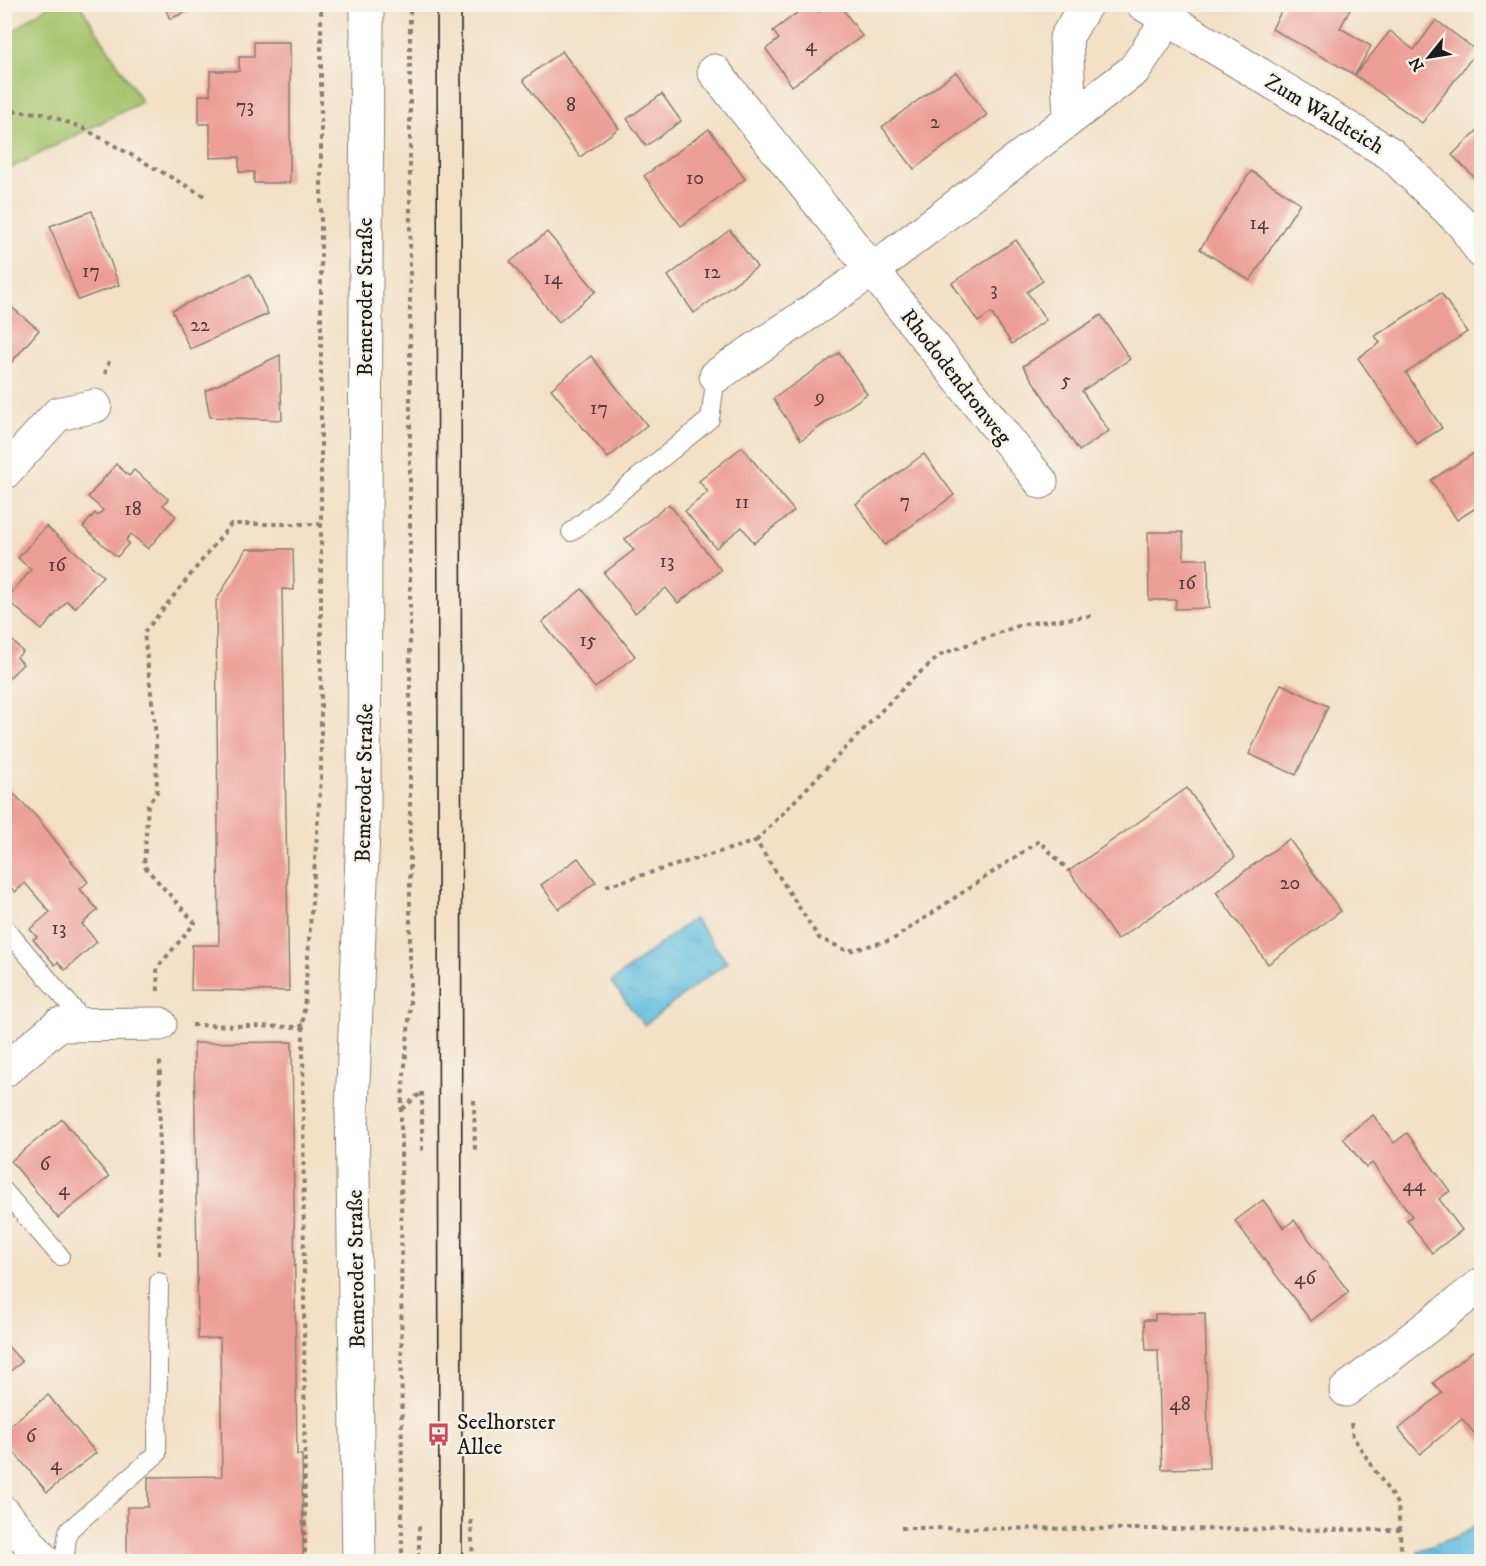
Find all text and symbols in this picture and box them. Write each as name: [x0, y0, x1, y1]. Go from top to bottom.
north arrow: [1399, 27, 1459, 87]
house number: 4: [805, 33, 817, 58]
text: N: [1405, 53, 1429, 75]
street label: Zum Waldteich: [1260, 68, 1389, 161]
house number: 8: [566, 93, 576, 118]
house number: 73: [236, 94, 254, 119]
house number: 2: [930, 110, 940, 135]
house number: 10: [686, 166, 704, 191]
house number: 14: [1250, 211, 1269, 236]
street label: Bemeroder Straße: [352, 218, 379, 377]
house number: 17: [82, 259, 100, 284]
house number: 12: [703, 260, 721, 285]
house number: 14: [544, 266, 563, 291]
house number: 3: [990, 277, 998, 302]
street label: Rhododendronweg: [894, 304, 1017, 451]
house number: 22: [190, 313, 210, 338]
house number: 5: [1061, 368, 1071, 393]
house number: 9: [814, 385, 825, 410]
house number: 17: [590, 396, 608, 421]
house number: 7: [900, 489, 910, 514]
house number: 11: [735, 490, 749, 515]
house number: 18: [124, 497, 142, 522]
house number: 13: [660, 549, 674, 574]
house number: 16: [48, 553, 66, 578]
house number: 16: [1178, 571, 1196, 596]
house number: 15: [579, 628, 597, 653]
street label: Bemeroder Straße: [350, 703, 379, 863]
house number: 20: [1280, 871, 1300, 896]
house number: 13: [52, 916, 66, 941]
house number: 6: [40, 1152, 51, 1177]
house number: 44: [1402, 1173, 1426, 1198]
house number: 4: [58, 1177, 70, 1202]
street label: Bemeroder Straße: [342, 1189, 371, 1349]
house number: 46: [1294, 1266, 1317, 1291]
house number: 48: [1169, 1392, 1191, 1417]
place label: Seelhorster Allee: [457, 1409, 556, 1461]
bus stop icon: Seelhorster Allee: [426, 1421, 452, 1447]
house number: 6: [26, 1424, 37, 1449]
house number: 4: [50, 1452, 62, 1477]

